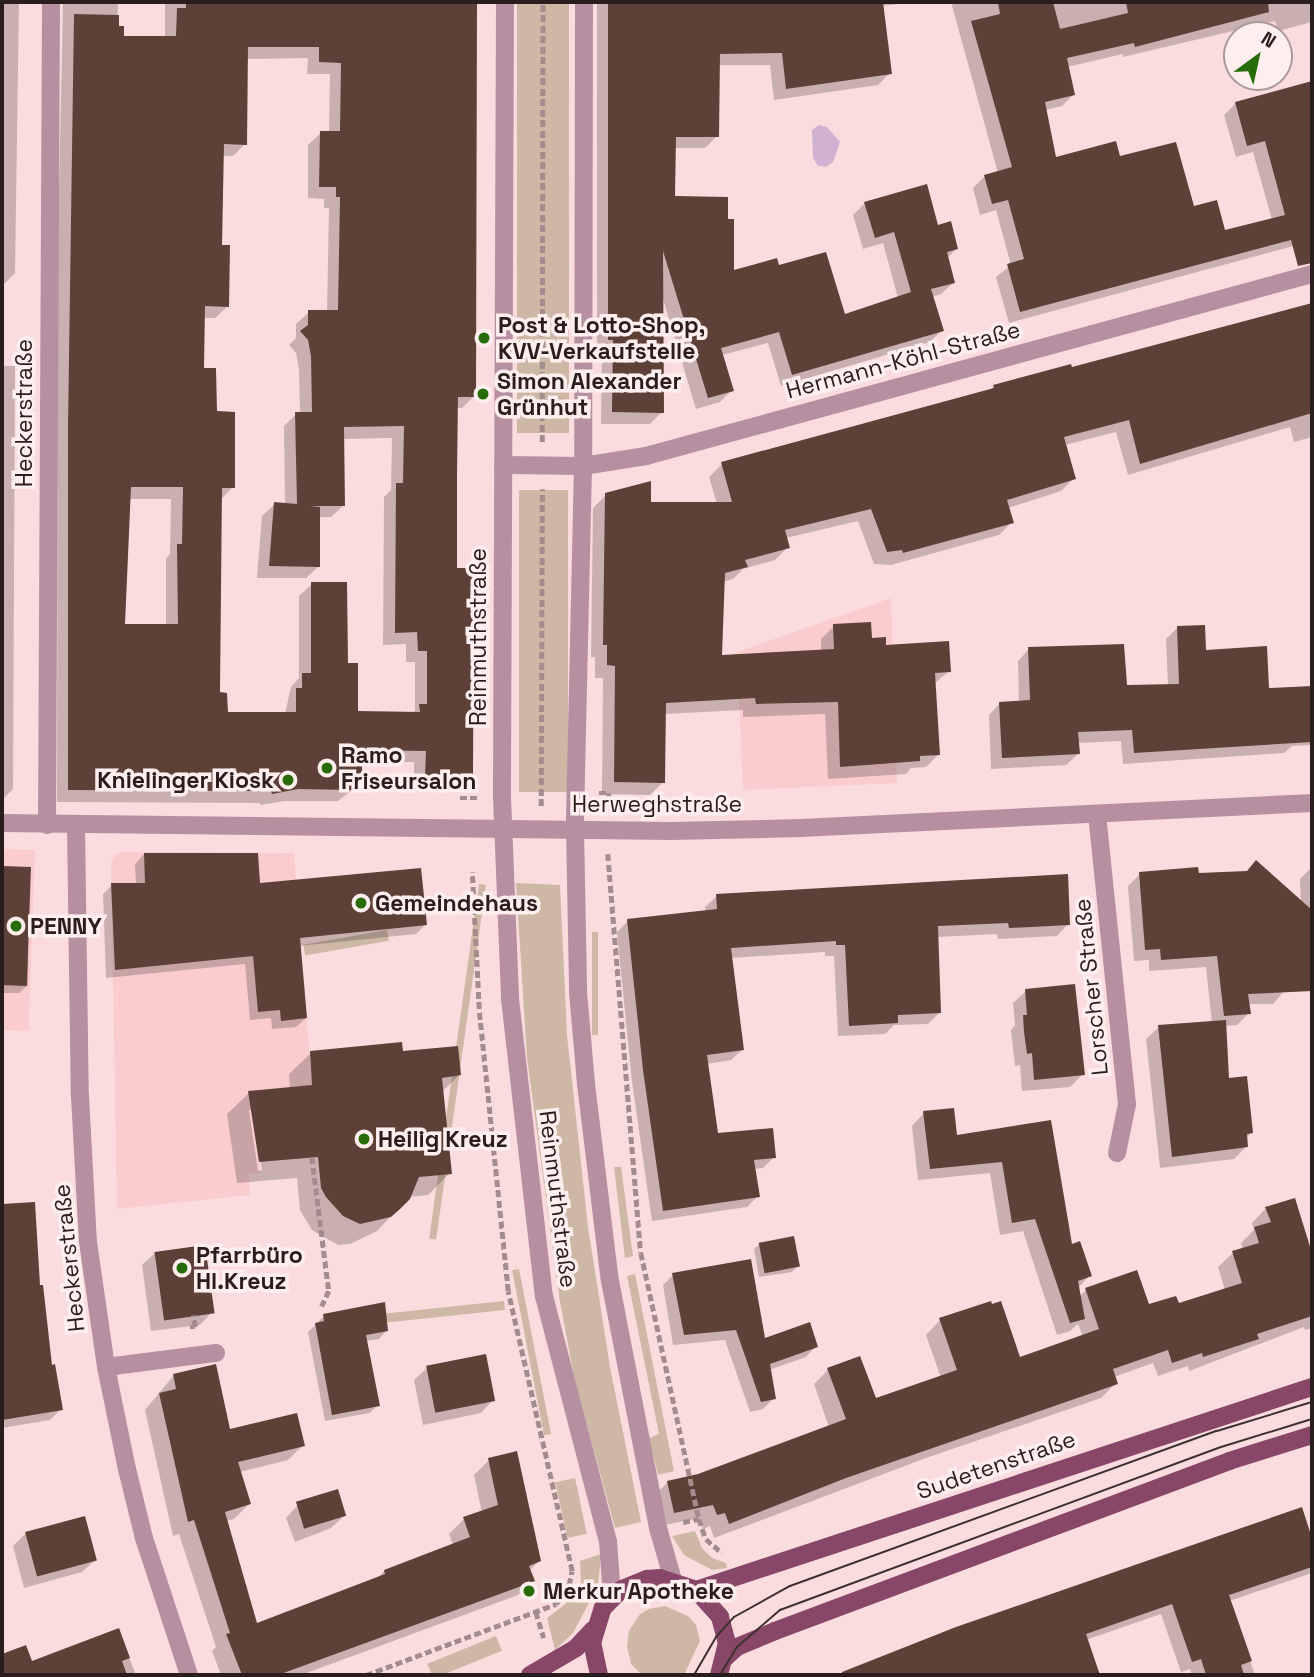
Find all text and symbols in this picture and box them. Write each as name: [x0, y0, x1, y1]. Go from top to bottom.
north arrow: [1223, 21, 1293, 91]
text: N: [1256, 26, 1281, 54]
place label: Post & Lotto-Shop, KVV-Verkaufstelle: [498, 311, 705, 365]
street label: Hermann-Köhl-Straße: [783, 315, 1023, 405]
marker: Post & Lotto-Shop, KVV-Verkaufstelle: [476, 330, 492, 346]
street label: Heckerstraße: [10, 339, 38, 487]
place label: Simon Alexander Grünhut: [497, 367, 682, 421]
marker: Simon Alexander Grünhut: [475, 386, 491, 402]
street label: Reinmuthstraße: [464, 548, 492, 726]
place label: Ramo Friseursalon: [341, 741, 476, 795]
marker: Ramo Friseursalon: [319, 760, 335, 776]
place label: Knielinger Kiosk: [97, 766, 274, 794]
marker: Knielinger Kiosk: [280, 772, 296, 788]
street label: Herweghstraße: [572, 790, 742, 818]
place label: Gemeindehaus: [375, 889, 538, 917]
marker: Gemeindehaus: [353, 895, 369, 911]
street label: Lorscher Straße: [1068, 897, 1114, 1077]
place label: PENNY: [30, 912, 102, 940]
marker: PENNY: [8, 918, 24, 934]
street label: Reinmuthstraße: [533, 1109, 583, 1289]
place label: Heilig Kreuz: [378, 1125, 508, 1153]
marker: Heilig Kreuz: [356, 1131, 372, 1147]
street label: Heckerstraße: [48, 1183, 90, 1333]
place label: Pfarrbüro Hl.Kreuz: [196, 1241, 303, 1295]
marker: Pfarrbüro Hl.Kreuz: [174, 1260, 190, 1276]
street label: Sudetenstraße: [913, 1425, 1079, 1505]
place label: Merkur Apotheke: [543, 1577, 734, 1605]
marker: Merkur Apotheke: [521, 1583, 537, 1599]

